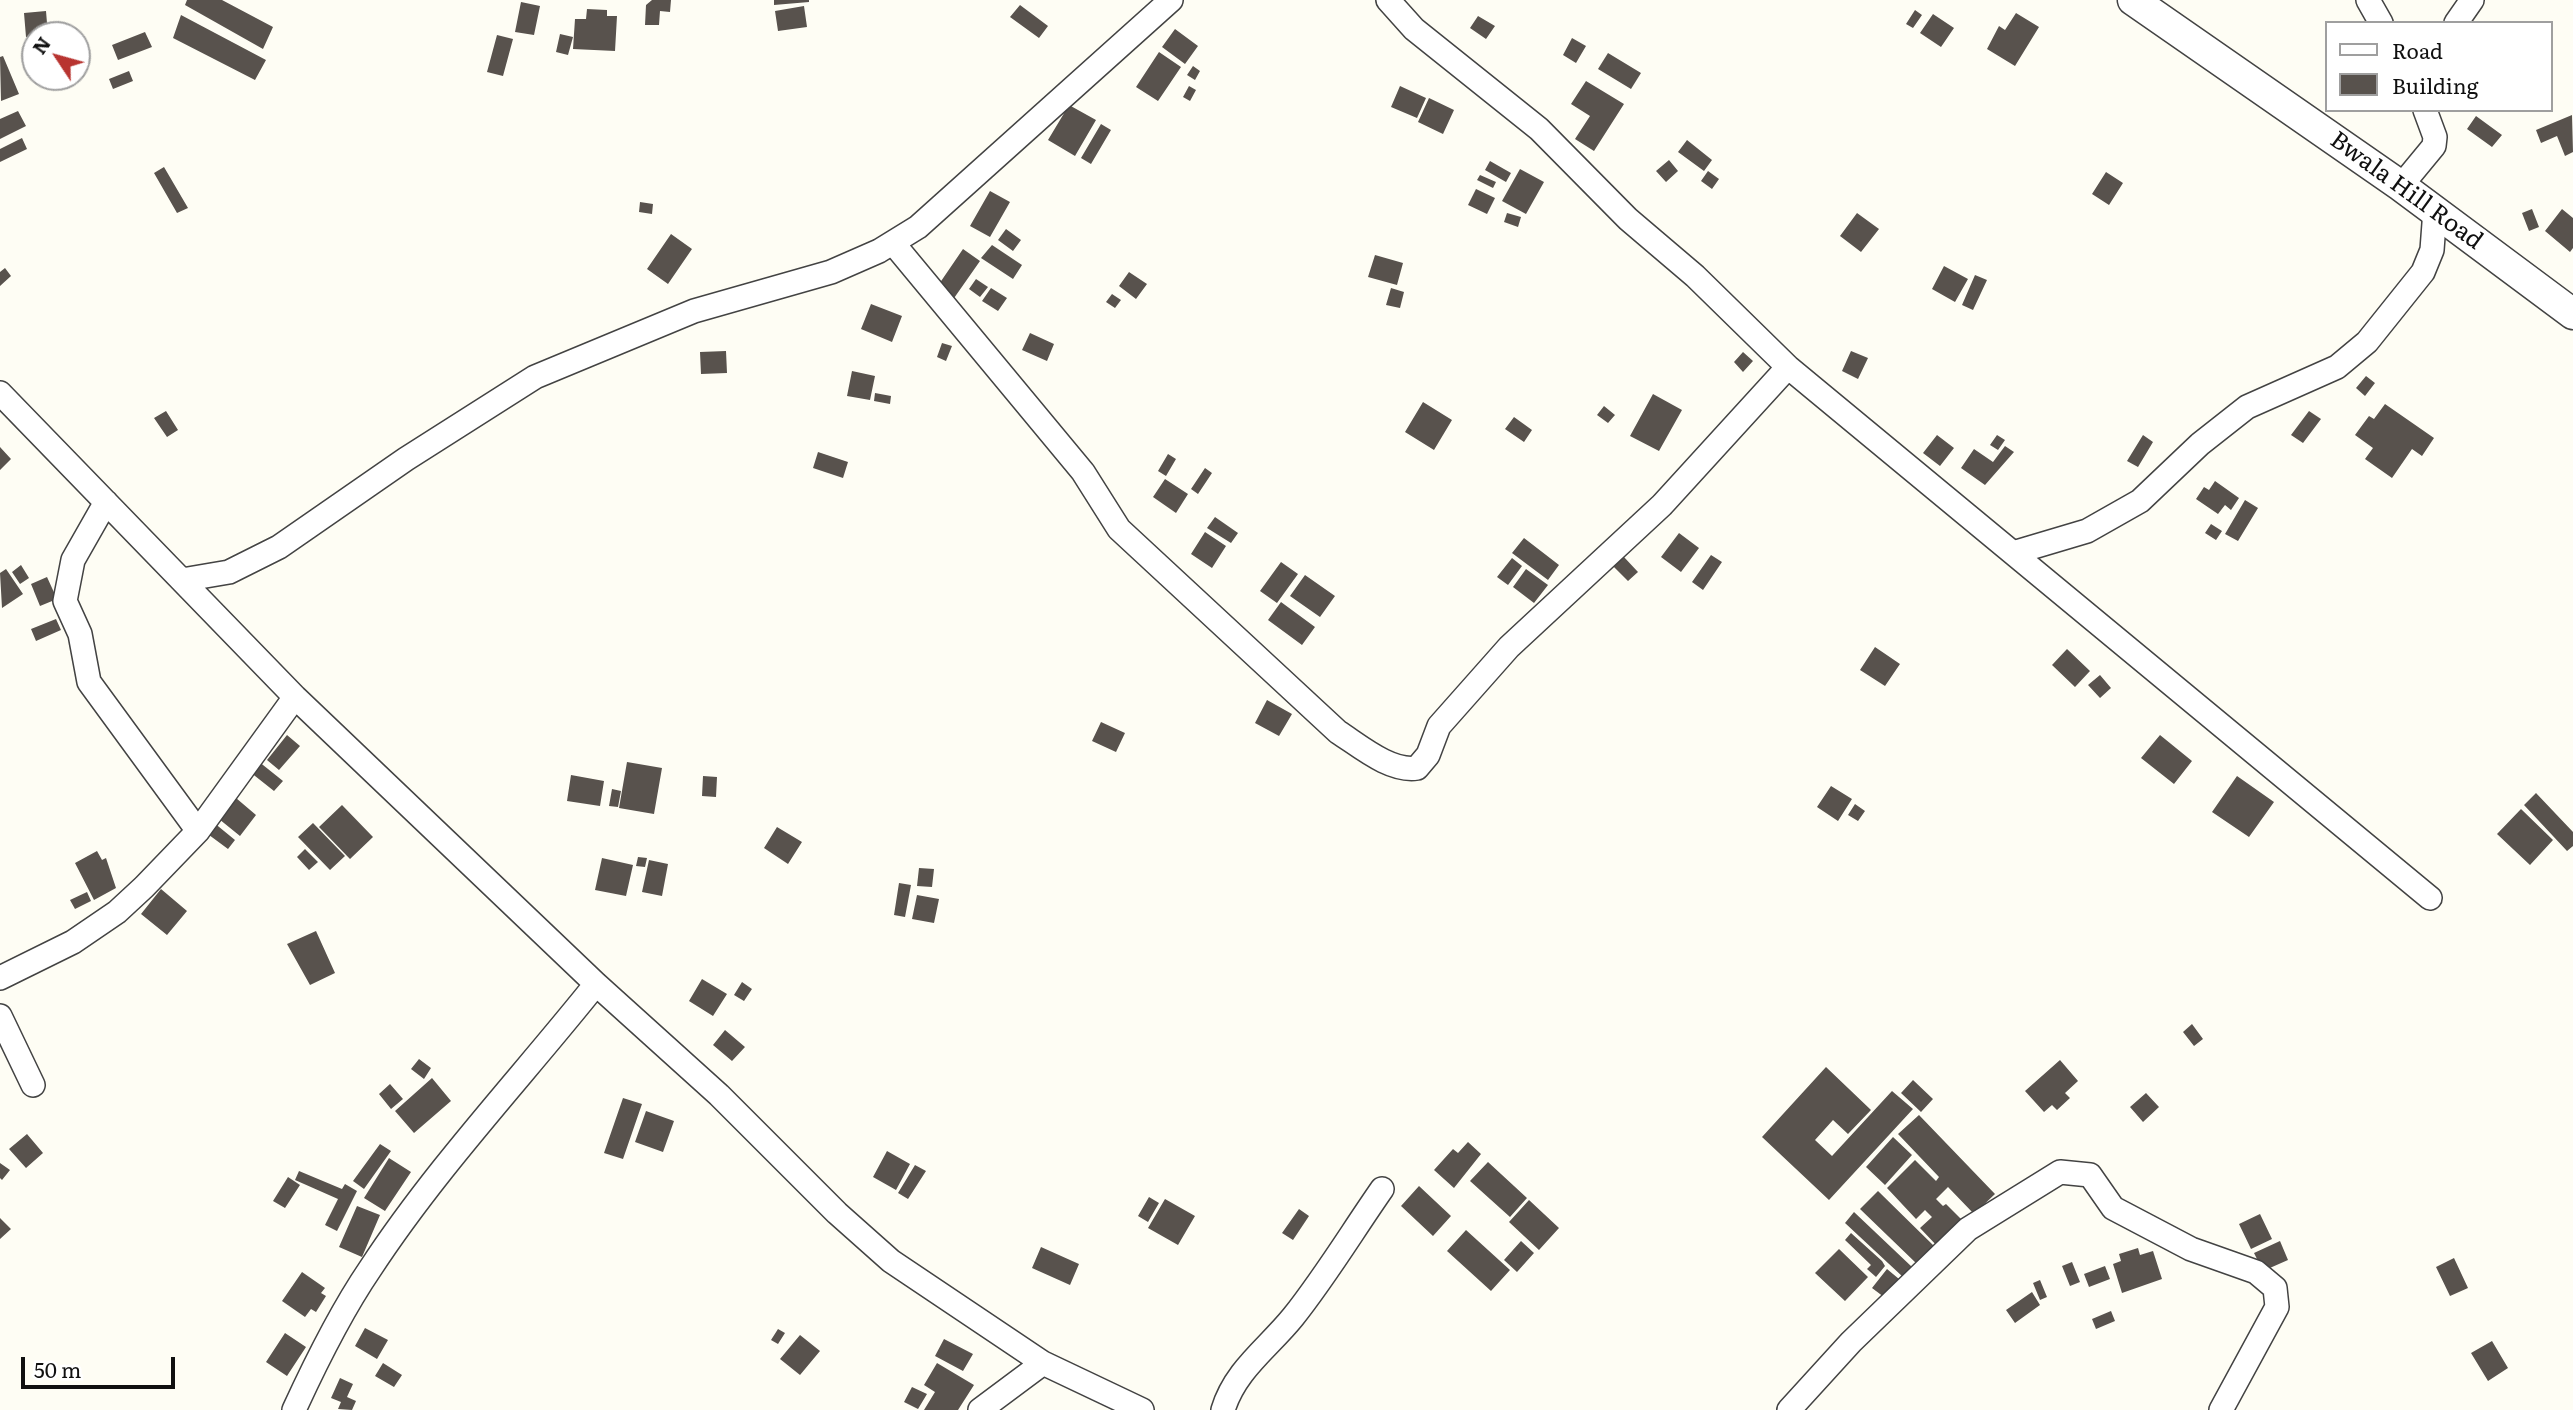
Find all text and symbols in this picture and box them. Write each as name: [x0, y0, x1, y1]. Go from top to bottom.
north arrow: [21, 21, 91, 91]
legend: [2324, 21, 2552, 112]
text: N: [25, 30, 57, 60]
text: Road: [2392, 34, 2443, 65]
text: Building: [2392, 69, 2478, 100]
street label: Bwala Hill Road: [2324, 126, 2488, 256]
scale bar: [24, 1344, 178, 1388]
text: 50 m: [34, 1353, 81, 1384]

